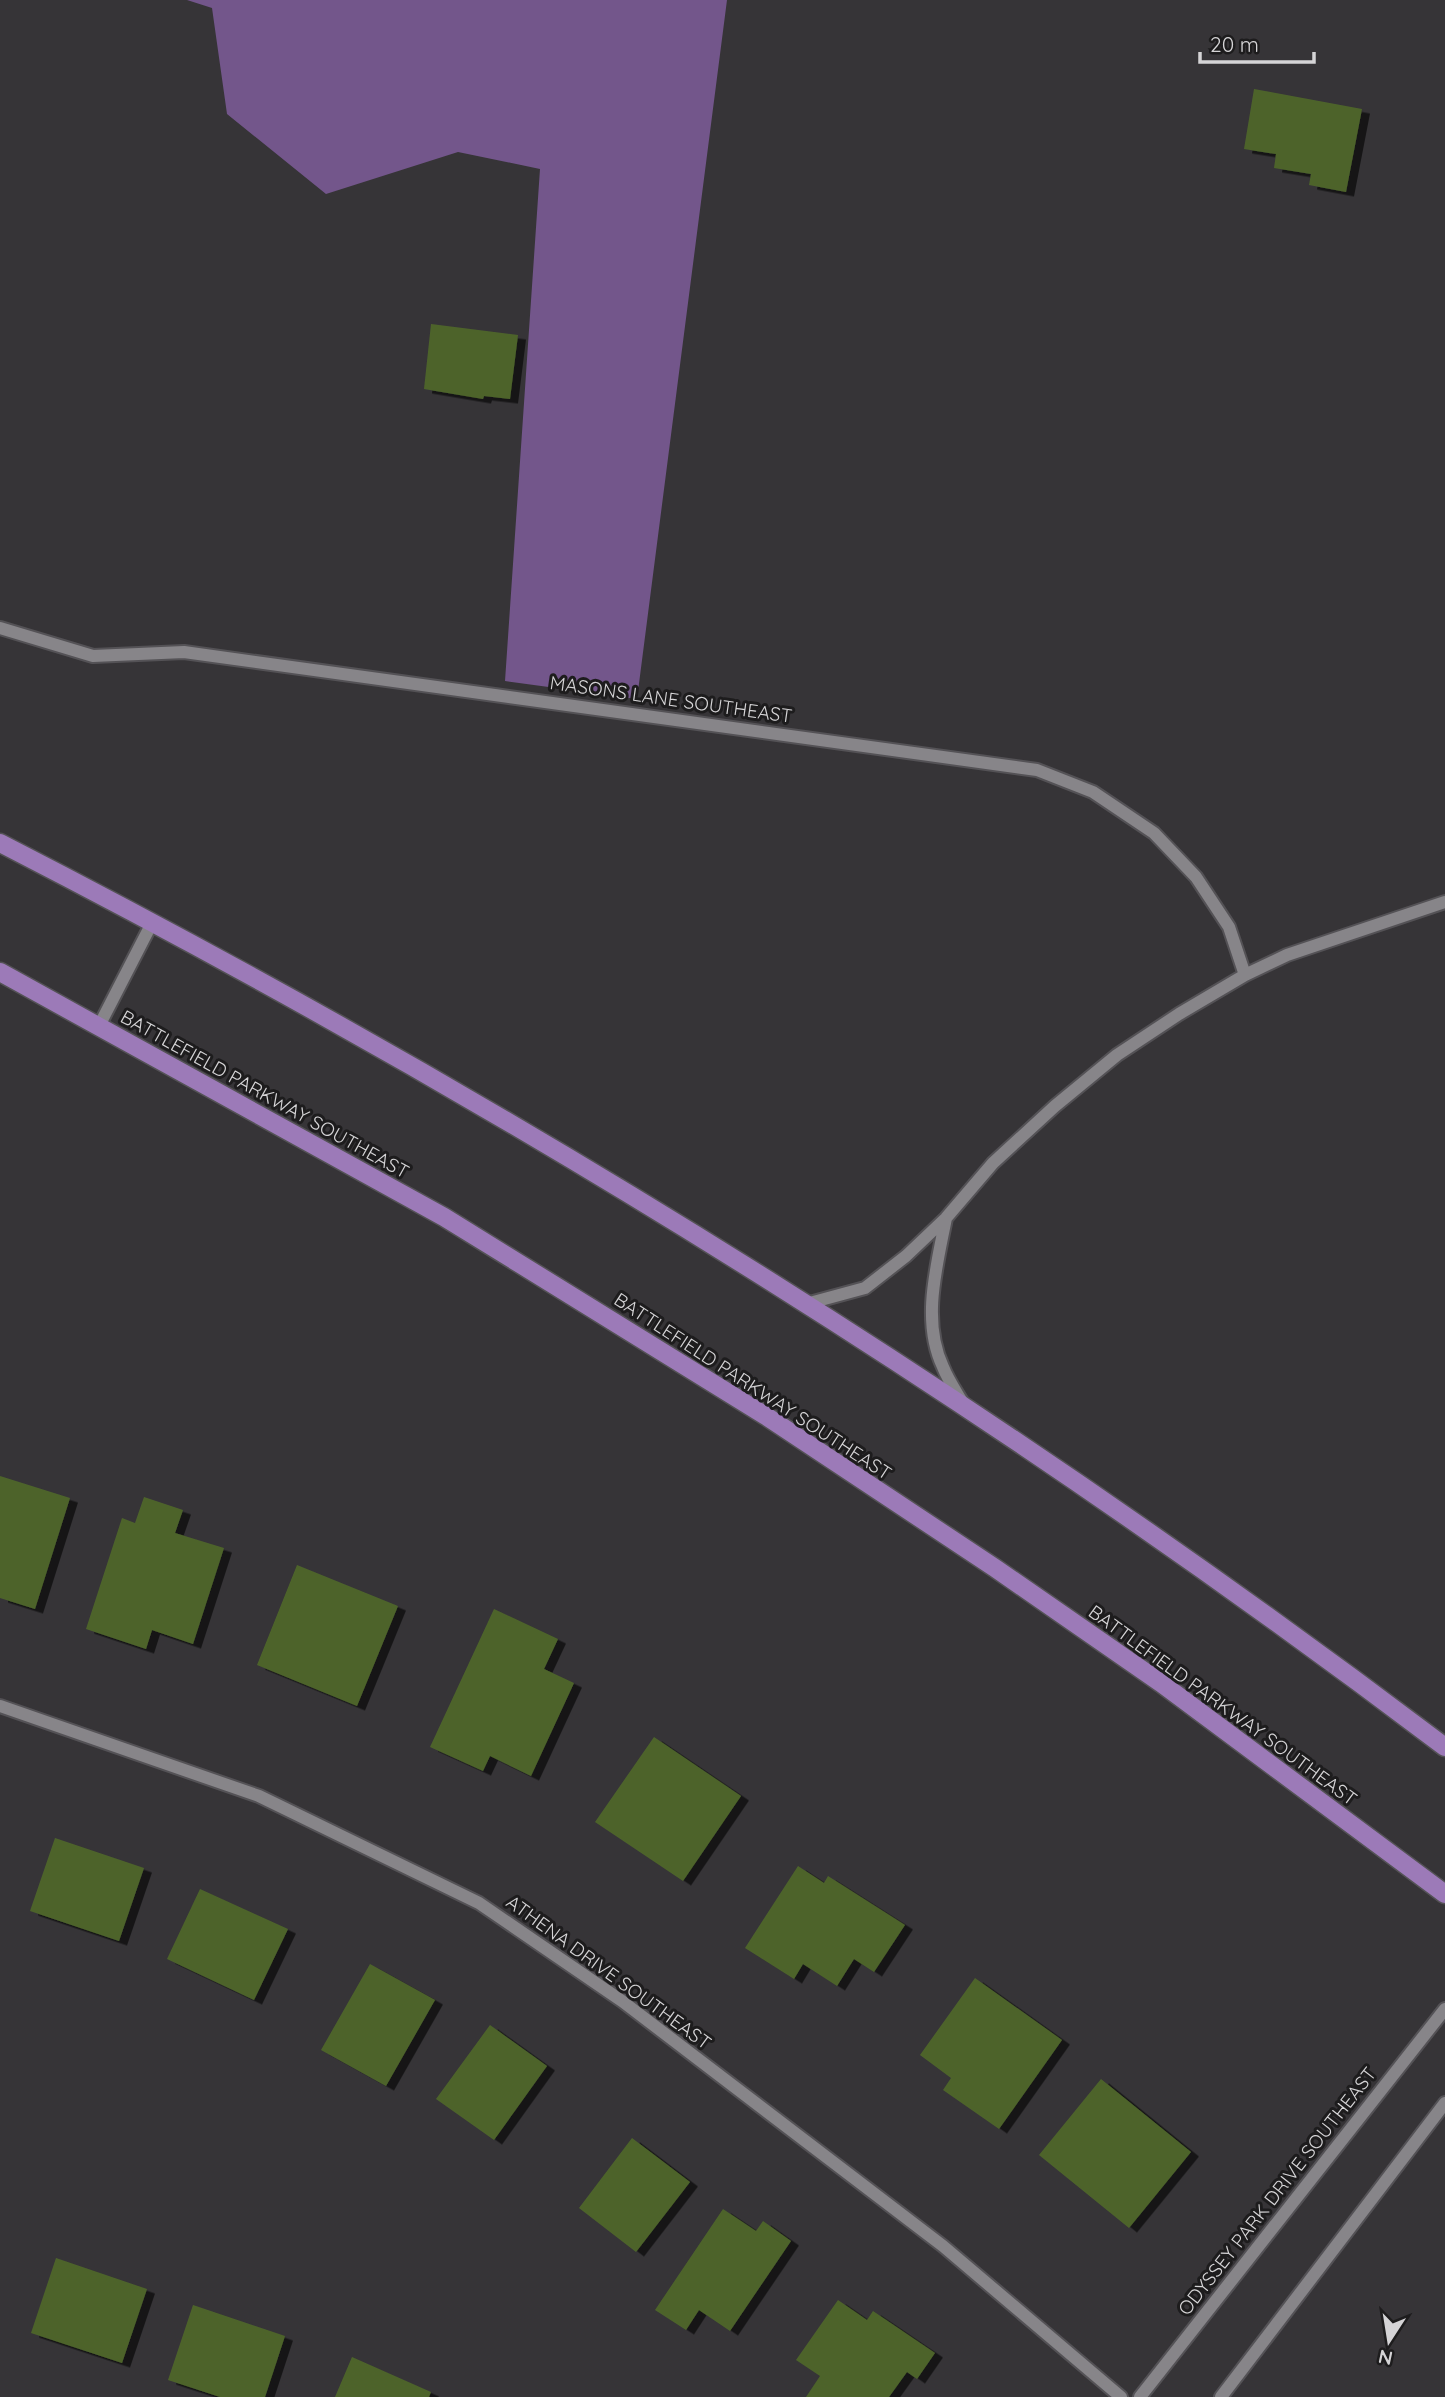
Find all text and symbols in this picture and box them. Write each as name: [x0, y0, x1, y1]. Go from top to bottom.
scale bar: [1200, 21, 1314, 65]
text: 20 m: [1210, 31, 1259, 57]
street label: MASONS LANE SOUTHEAST: [548, 670, 794, 728]
street label: BATTLEFIELD PARKWAY SOUTHEAST: [117, 1004, 413, 1184]
street label: BATTLEFIELD PARKWAY SOUTHEAST: [610, 1287, 896, 1485]
street label: BATTLEFIELD PARKWAY SOUTHEAST: [1084, 1599, 1362, 1811]
street label: ATHENA DRIVE SOUTHEAST: [502, 1890, 716, 2054]
street label: ODYSSEY PARK DRIVE SOUTHEAST: [1173, 2062, 1381, 2320]
north arrow: [1354, 2306, 1424, 2376]
text: N: [1376, 2344, 1395, 2371]

